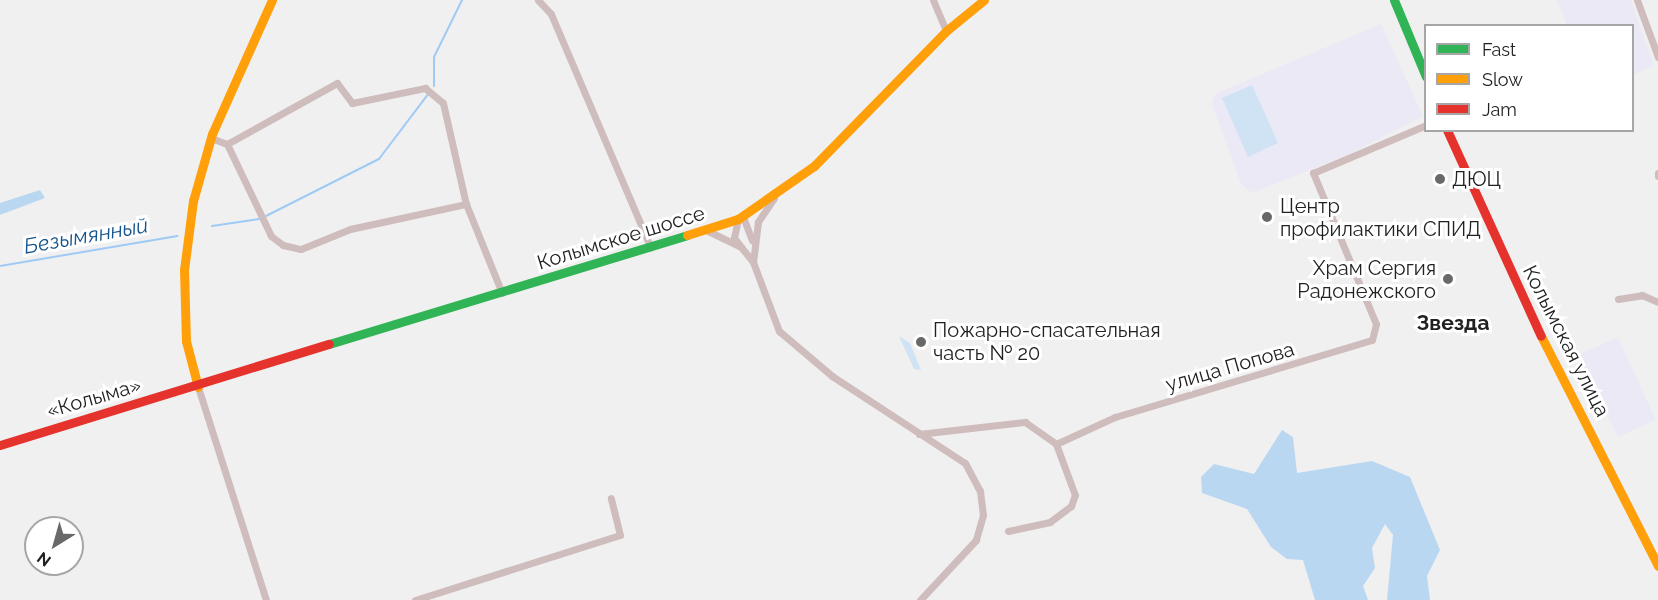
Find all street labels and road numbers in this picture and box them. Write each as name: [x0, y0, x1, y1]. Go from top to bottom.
street label: Колымское шоссе: [534, 201, 708, 275]
street label: Колымская улица: [1517, 261, 1615, 421]
street label: улица Попова: [1163, 337, 1297, 397]
street label: «Колыма»: [44, 373, 144, 423]

